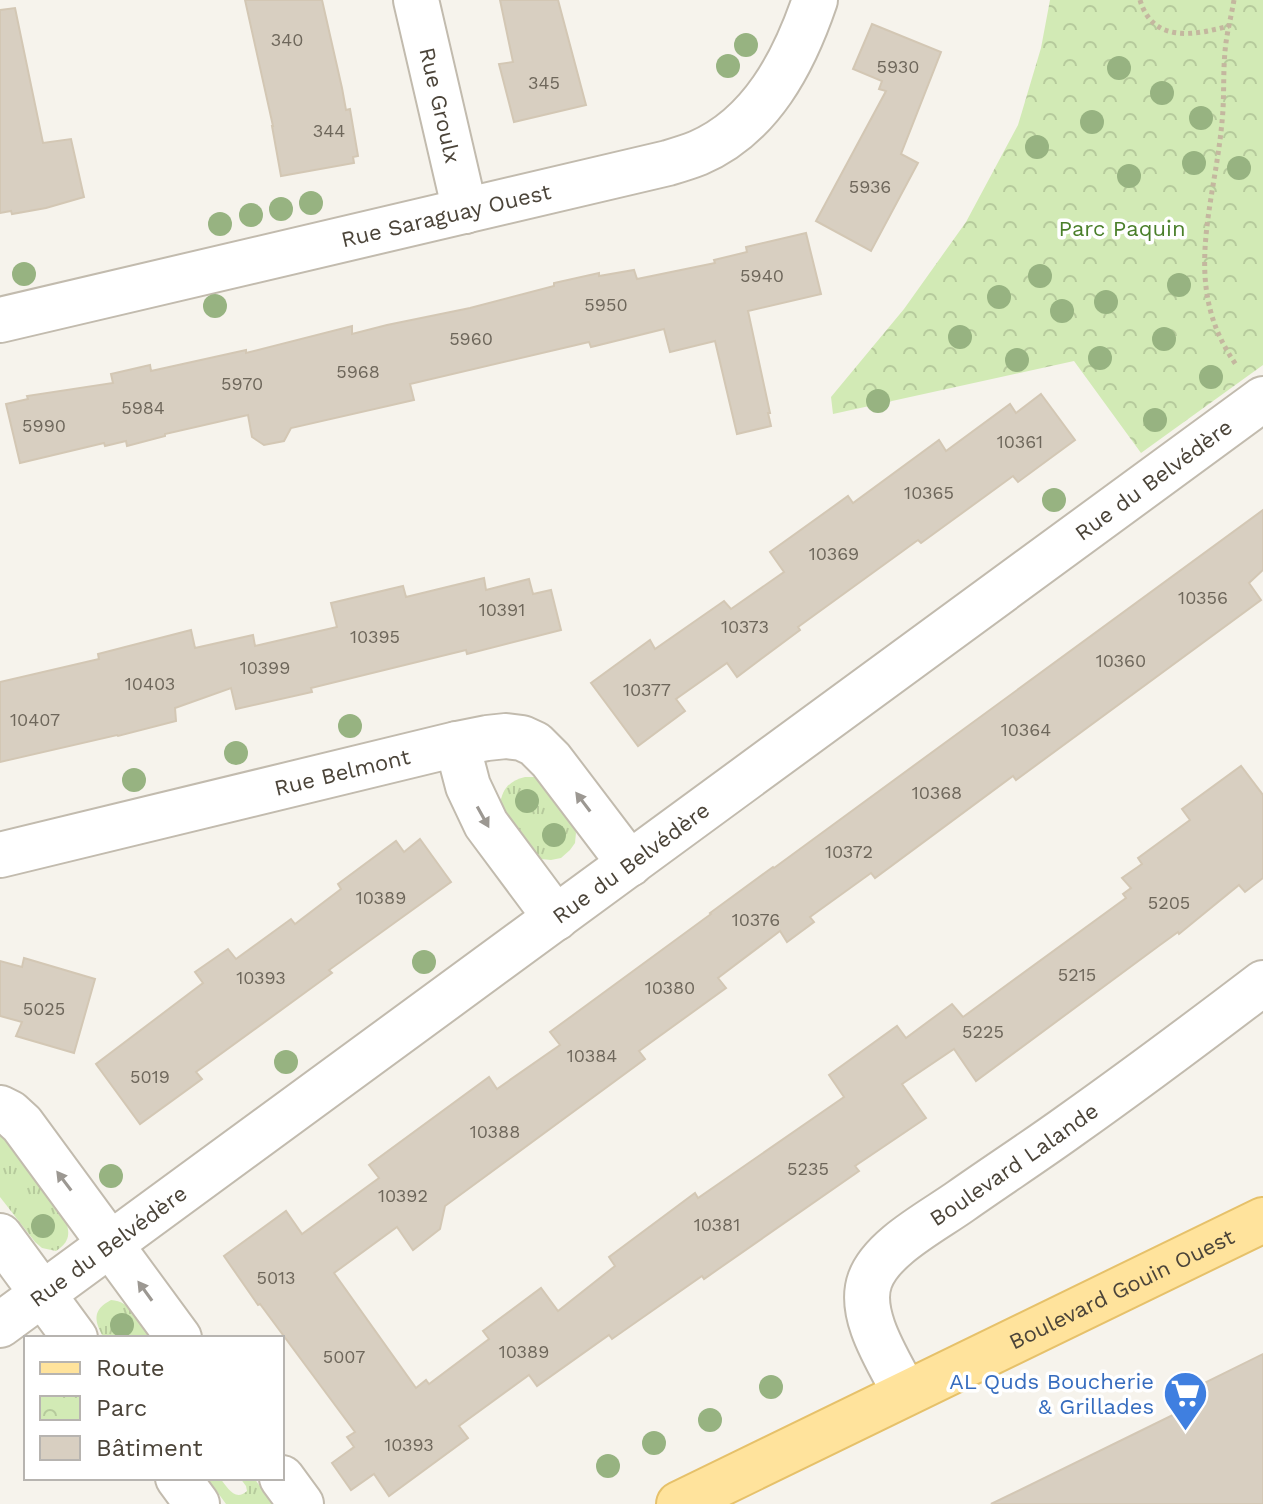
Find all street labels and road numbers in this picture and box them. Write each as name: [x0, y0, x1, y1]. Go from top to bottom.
street label: Rue Groulx: [415, 45, 466, 165]
street label: Rue Saraguay Ouest: [338, 178, 553, 252]
street label: Rue du Belvédère: [1070, 414, 1237, 545]
street label: Rue Belmont: [272, 743, 412, 800]
street label: Rue du Belvédère: [547, 797, 714, 928]
street label: Boulevard Lalande: [925, 1098, 1103, 1231]
street label: Rue du Belvédère: [25, 1180, 191, 1312]
street label: Boulevard Gouin Ouest: [1005, 1224, 1238, 1354]

